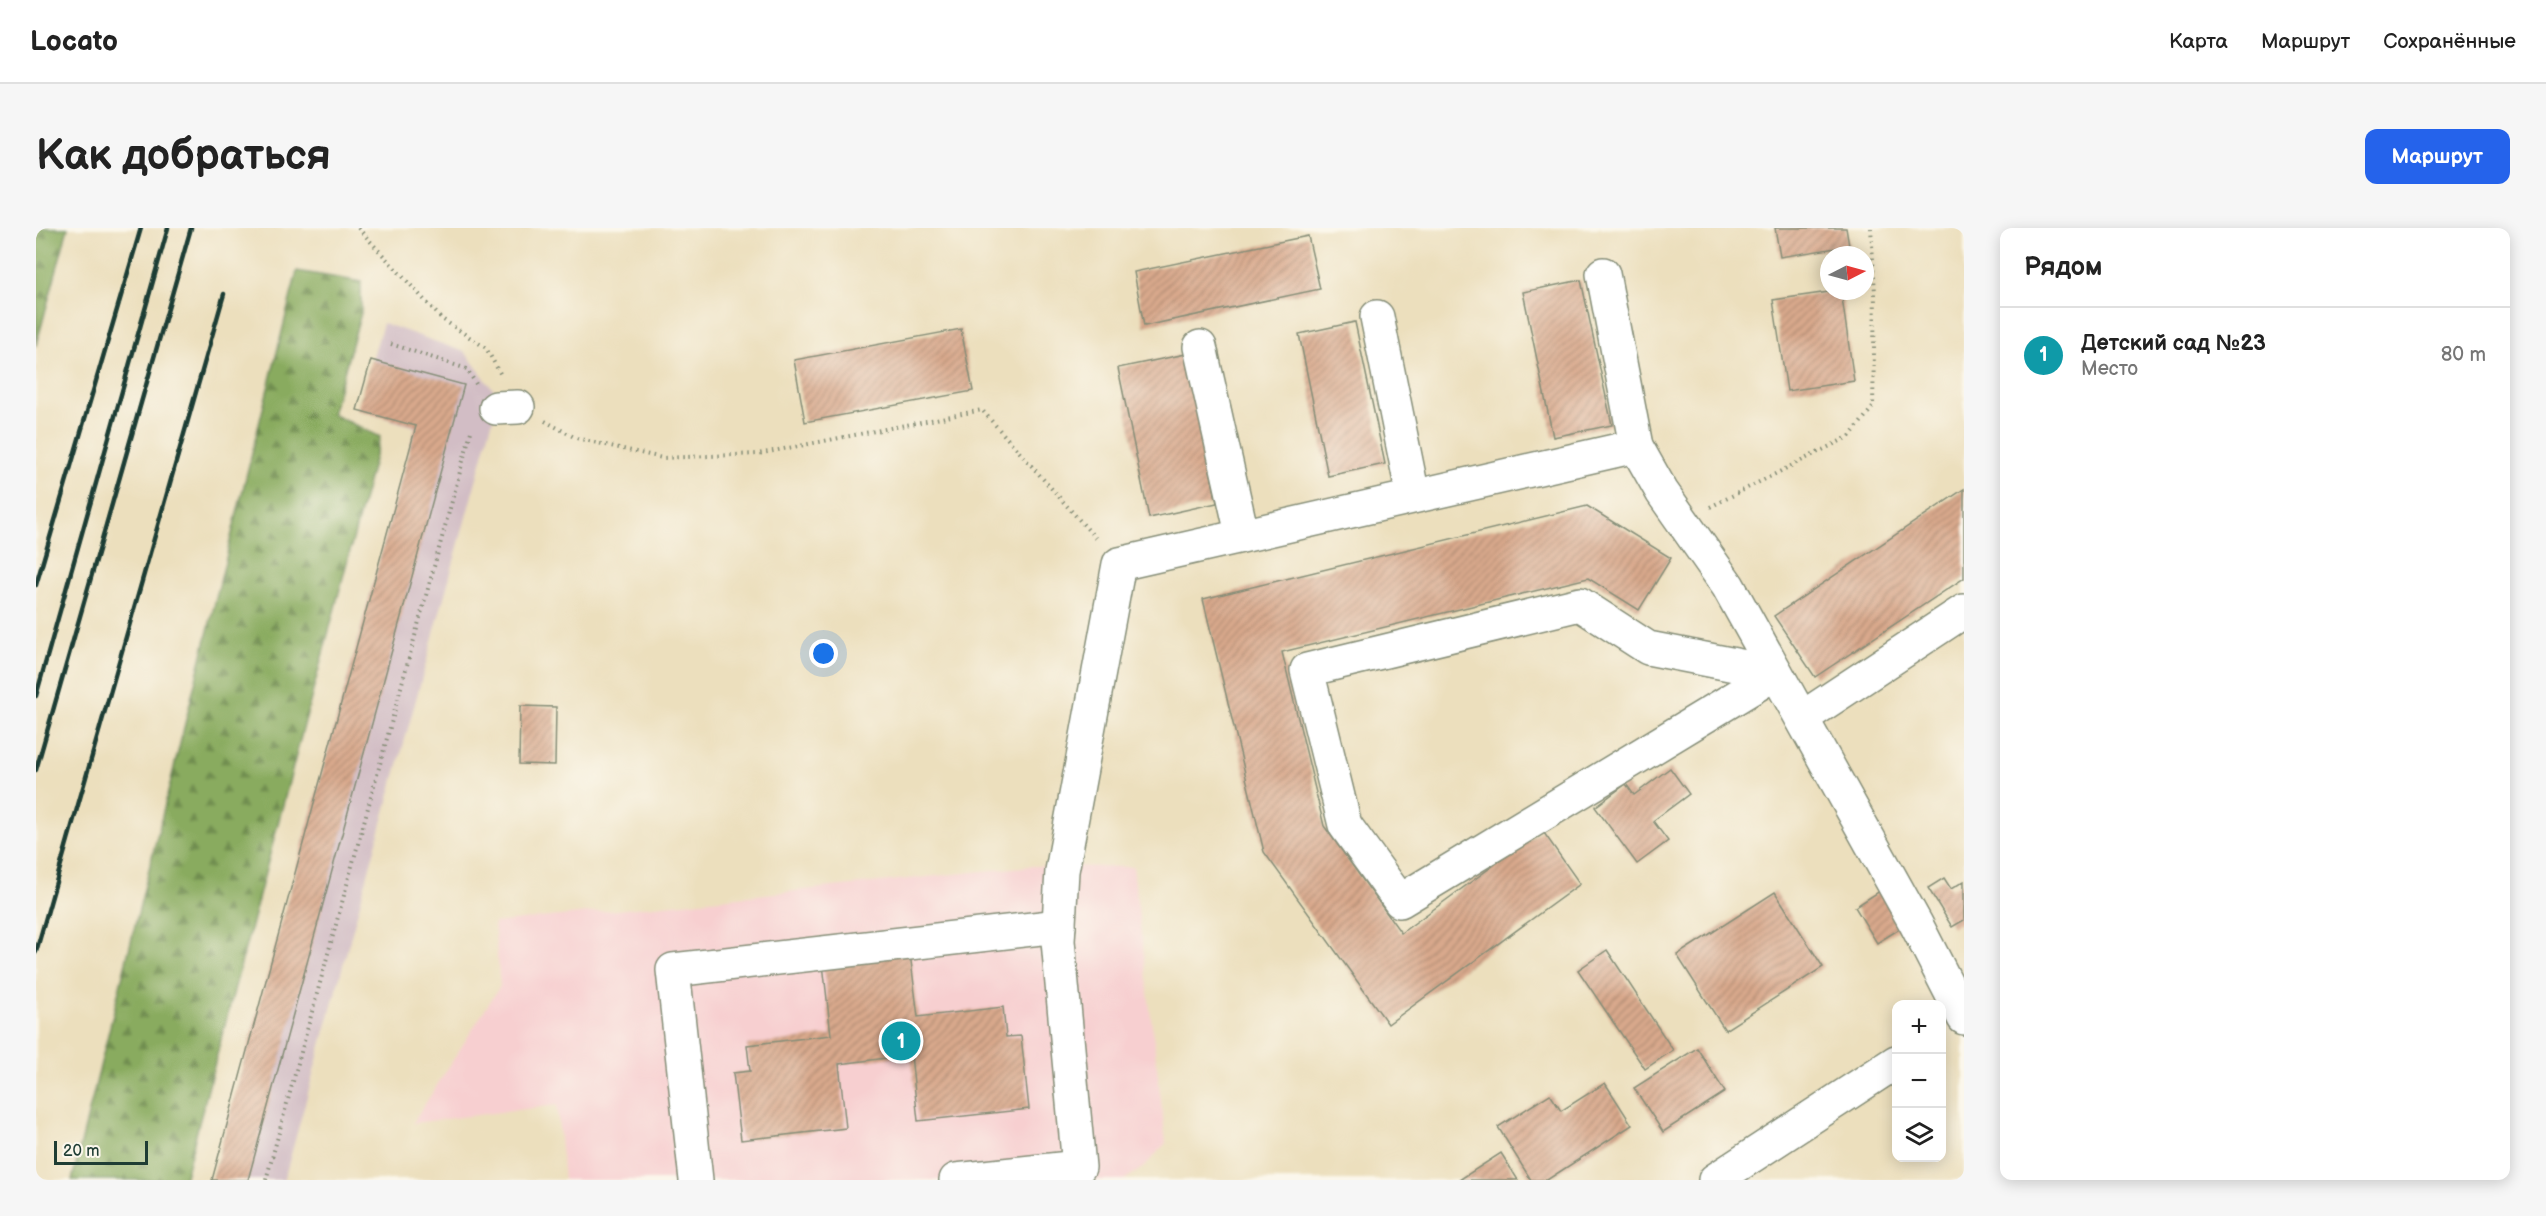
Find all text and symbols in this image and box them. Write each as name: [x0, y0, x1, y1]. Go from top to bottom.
text: Locato: [30, 25, 118, 58]
text: Карта: [2169, 29, 2228, 54]
text: Маршрут: [2261, 29, 2350, 54]
text: Сохранённые: [2383, 29, 2516, 54]
button: Маршрут: [2365, 129, 2510, 184]
text: Как добраться: [36, 131, 331, 182]
north arrow: [1820, 246, 1874, 300]
text: Рядом: [2024, 252, 2102, 283]
text: Детский сад №23: [2081, 330, 2266, 357]
text: 1: [2039, 343, 2048, 367]
text: 80 m: [2441, 343, 2486, 367]
text: Место: [2081, 357, 2138, 381]
your location: [809, 639, 838, 668]
map controls: [1892, 1000, 1946, 1162]
button: +: [1892, 1000, 1946, 1054]
pin: 1: [882, 1018, 920, 1064]
button: −: [1892, 1054, 1946, 1108]
button: layers: [1892, 1108, 1946, 1162]
scale bar: [54, 1138, 148, 1166]
text: 20 m: [63, 1142, 99, 1161]

